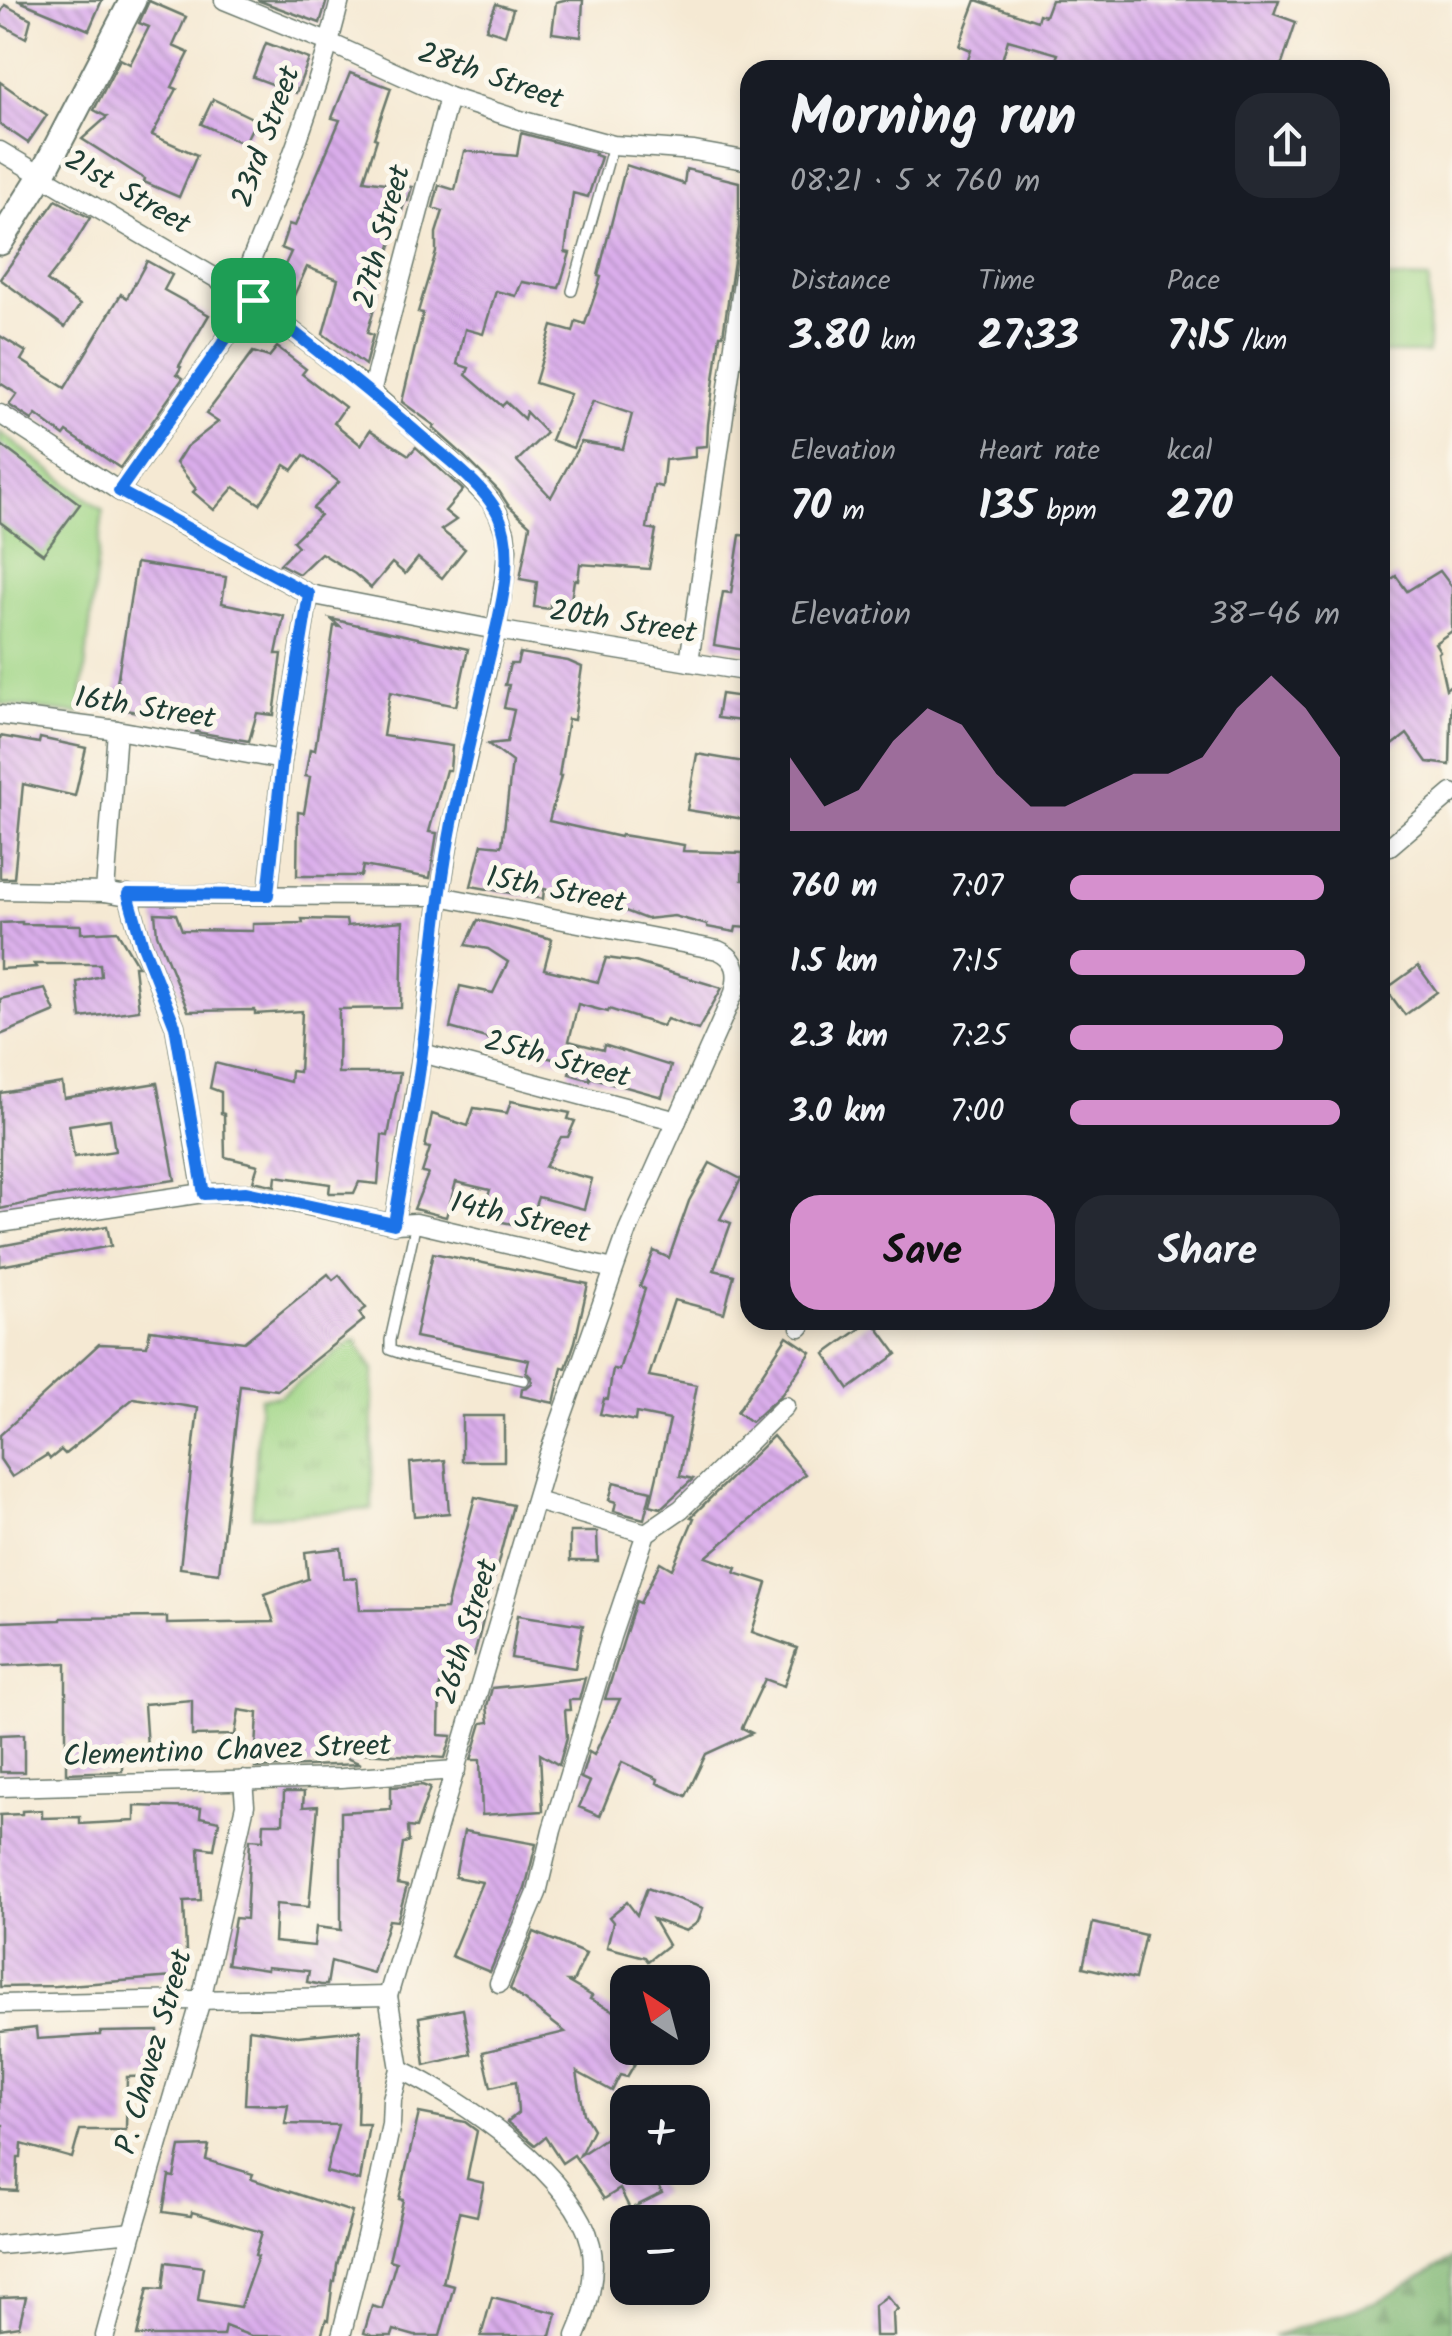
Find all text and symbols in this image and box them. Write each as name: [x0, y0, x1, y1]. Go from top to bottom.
street label: 28th Street: [411, 30, 570, 124]
street label: 23rd Street: [219, 59, 315, 215]
text: Morning run: [790, 76, 1077, 163]
button: share: [1235, 93, 1340, 198]
street label: 21st Street: [55, 137, 200, 249]
text: 08:21 · 5 × 760 m: [790, 157, 1040, 208]
street label: 27th Street: [341, 159, 425, 314]
pin: [211, 258, 296, 343]
text: Distance: [790, 259, 891, 304]
text: Time: [978, 259, 1035, 304]
text: Pace: [1167, 259, 1220, 304]
icon: arrive: [226, 273, 281, 328]
text: 3.80: [790, 304, 869, 371]
text: 27:33: [978, 304, 1079, 371]
text: 7:15: [1167, 304, 1231, 371]
text: km: [869, 319, 916, 364]
text: /km: [1231, 319, 1287, 364]
text: Elevation: [790, 429, 896, 474]
text: Heart rate: [978, 429, 1100, 474]
text: kcal: [1167, 429, 1212, 474]
text: 70: [790, 474, 831, 541]
text: 135: [978, 474, 1035, 541]
text: 270: [1167, 474, 1233, 541]
text: m: [831, 489, 865, 534]
text: bpm: [1035, 489, 1097, 534]
street label: 20th Street: [546, 588, 700, 658]
text: Elevation: [790, 590, 911, 641]
text: 38–46 m: [1209, 590, 1340, 641]
street label: 16th Street: [71, 674, 219, 744]
street label: 15th Street: [482, 854, 630, 928]
text: 760 m: [790, 862, 877, 913]
text: 7:07: [950, 862, 1003, 913]
text: 1.5 km: [790, 937, 878, 988]
text: 7:15: [950, 937, 1000, 988]
text: 2.3 km: [790, 1012, 888, 1063]
text: 7:25: [950, 1012, 1008, 1063]
street label: 25th Street: [479, 1017, 636, 1103]
text: 3.0 km: [790, 1087, 886, 1138]
text: 7:00: [950, 1087, 1005, 1138]
street label: 14th Street: [446, 1180, 595, 1258]
button: Save: [790, 1195, 1055, 1310]
button: Share: [1075, 1195, 1340, 1310]
street label: 26th Street: [423, 1553, 513, 1711]
street label: Clementino Chavez Street: [62, 1722, 392, 1782]
street label: P. Chavez Street: [103, 1944, 207, 2160]
north arrow: [610, 1965, 710, 2065]
map controls: [610, 1965, 710, 2305]
button: +: [610, 2085, 710, 2185]
button: −: [610, 2205, 710, 2305]

